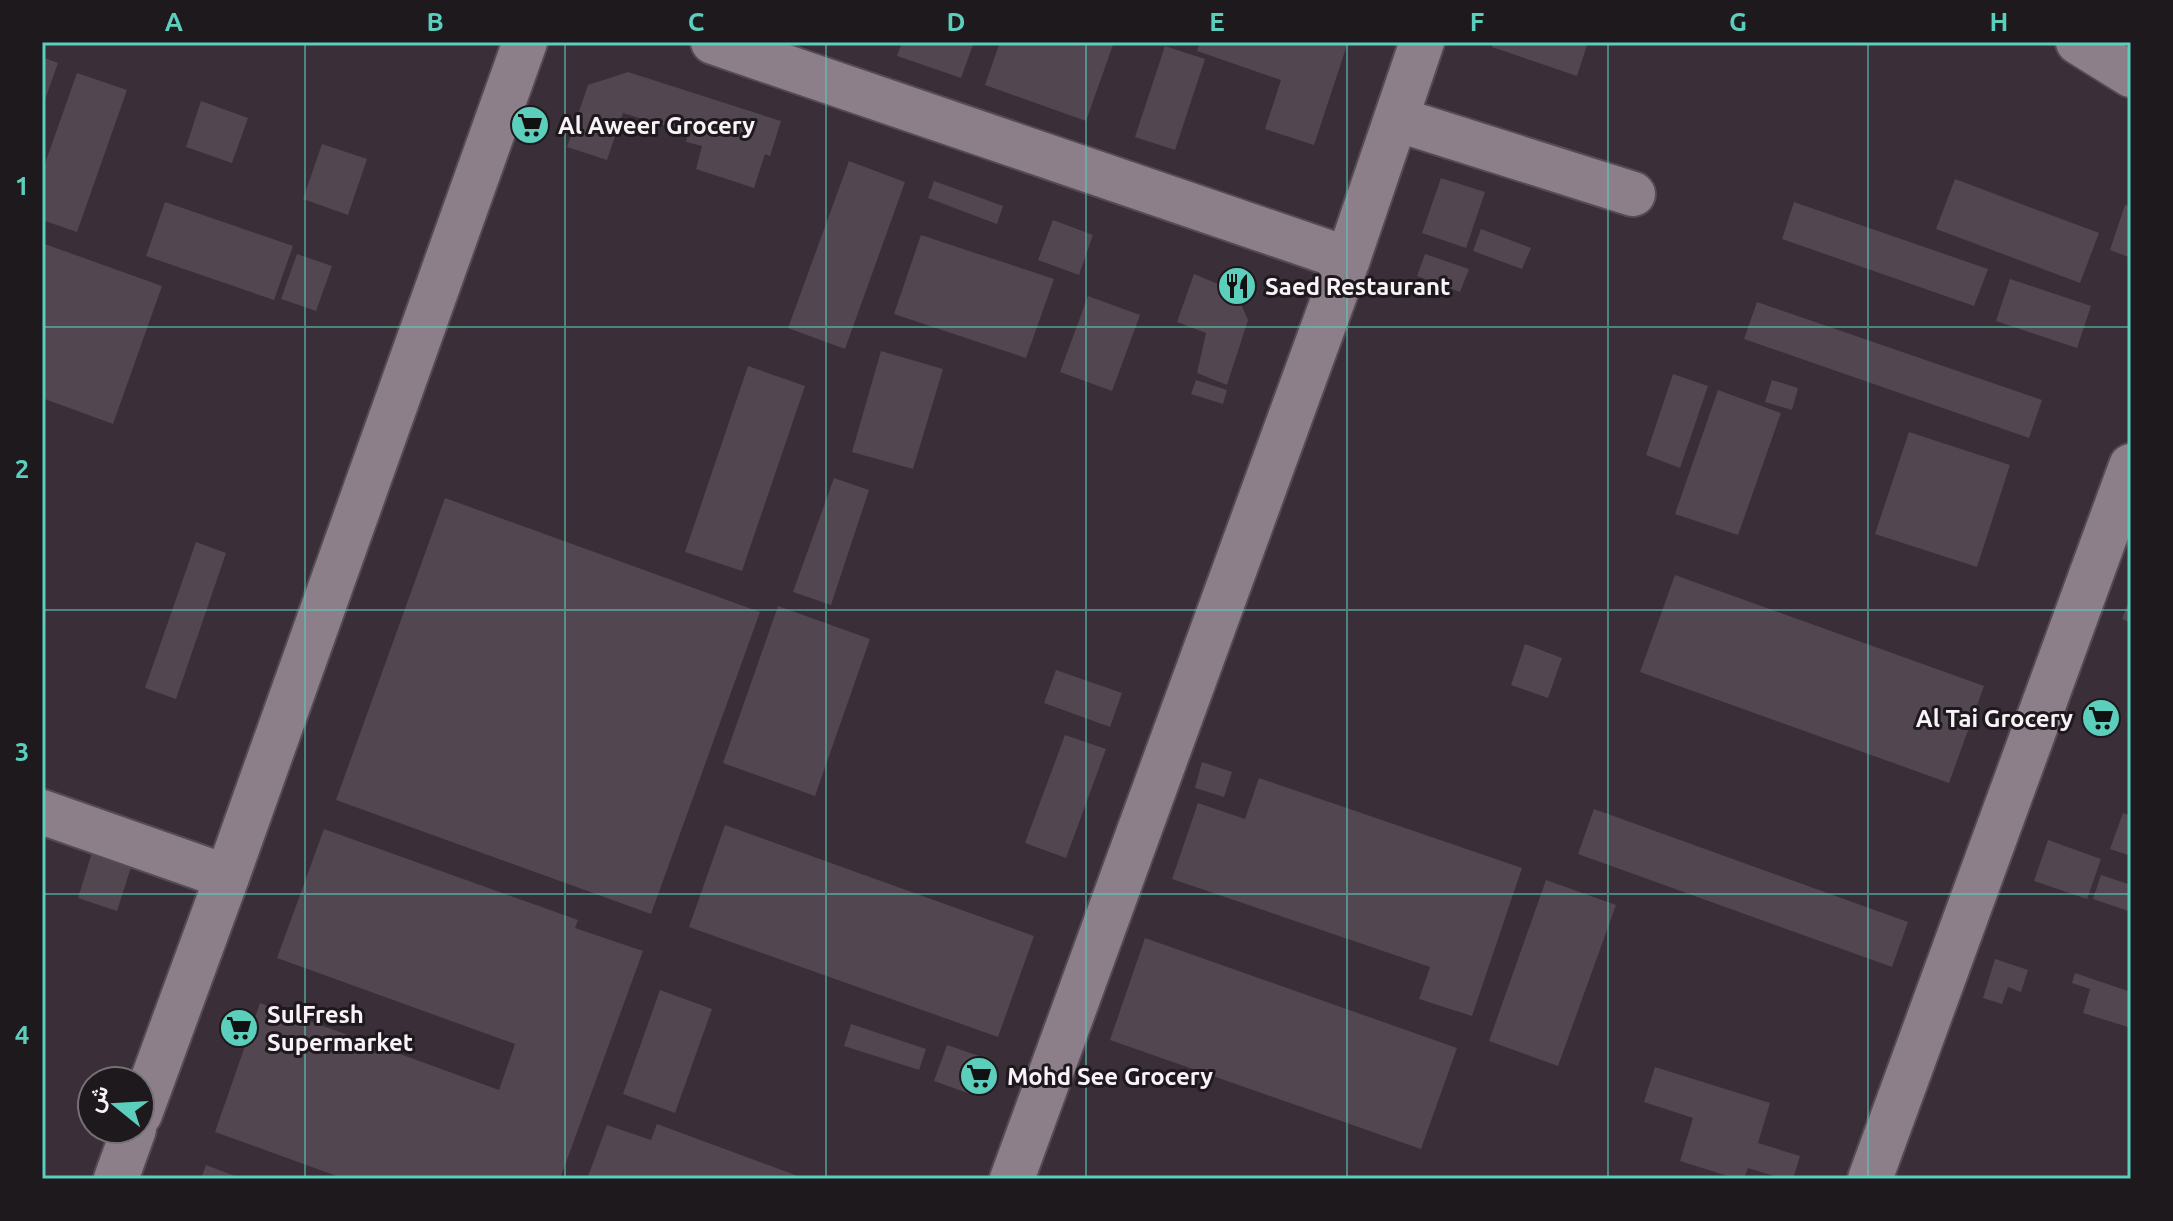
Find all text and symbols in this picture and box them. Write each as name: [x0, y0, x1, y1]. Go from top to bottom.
text: A: [165, 7, 184, 36]
text: B: [426, 7, 444, 36]
text: C: [688, 7, 705, 36]
text: D: [947, 7, 965, 36]
text: E: [1209, 7, 1225, 36]
text: F: [1470, 7, 1484, 36]
text: G: [1729, 7, 1747, 36]
text: H: [1990, 7, 2008, 36]
supermarket icon: Al Aweer Grocery: [509, 104, 551, 146]
place label: Al Aweer Grocery: [558, 112, 755, 139]
text: 1: [15, 171, 29, 200]
restaurant icon: Saed Restaurant: [1216, 265, 1258, 307]
place label: Saed Restaurant: [1265, 273, 1450, 300]
text: 2: [15, 454, 29, 483]
supermarket icon: Al Tai Grocery: [2080, 697, 2122, 739]
place label: Al Tai Grocery: [1916, 705, 2073, 732]
text: 3: [15, 737, 29, 766]
place label: SulFresh Supermarket: [267, 1001, 413, 1056]
supermarket icon: SulFresh Supermarket: [218, 1007, 260, 1049]
text: 4: [15, 1020, 29, 1049]
supermarket icon: Mohd See Grocery: [958, 1055, 1000, 1097]
place label: Mohd See Grocery: [1007, 1063, 1213, 1090]
north arrow: [76, 1065, 156, 1145]
text: ش: [81, 1082, 114, 1116]

